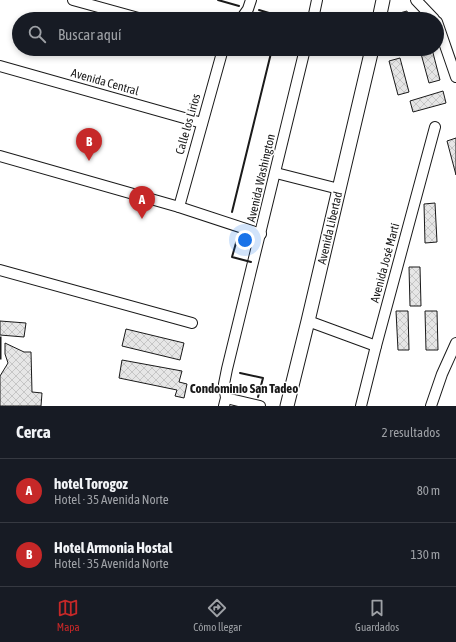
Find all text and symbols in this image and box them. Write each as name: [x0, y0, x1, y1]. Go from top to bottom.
search box: [12, 12, 444, 56]
icon: search: [26, 23, 48, 45]
text: Buscar aquí: [58, 26, 121, 43]
street label: Avenida Central: [70, 66, 141, 99]
street label: Calle los Lirios: [173, 92, 203, 156]
pin: B: [76, 128, 102, 161]
street label: Avenida Washington: [244, 132, 278, 224]
pin: A: [129, 186, 155, 219]
street label: Avenida Libertad: [315, 190, 345, 266]
street label: Avenida José Martí: [368, 221, 402, 304]
your location: [235, 230, 255, 250]
district label: Condominio San Tadeo: [190, 381, 298, 396]
text: Cerca: [16, 422, 51, 442]
text: 2 resultados: [381, 425, 440, 440]
text: hotel Torogoz: [54, 475, 128, 492]
text: A: [26, 483, 32, 498]
text: 80 m: [417, 483, 440, 498]
text: Hotel · 35 Avenida Norte: [54, 492, 169, 507]
text: Hotel Armonia Hostal: [54, 539, 173, 556]
text: B: [26, 547, 32, 562]
text: 130 m: [411, 547, 440, 562]
text: Hotel · 35 Avenida Norte: [54, 556, 169, 571]
tab: Mapa: [57, 597, 80, 633]
tab: Cómo llegar: [193, 597, 242, 633]
tab: Guardados: [355, 597, 399, 633]

